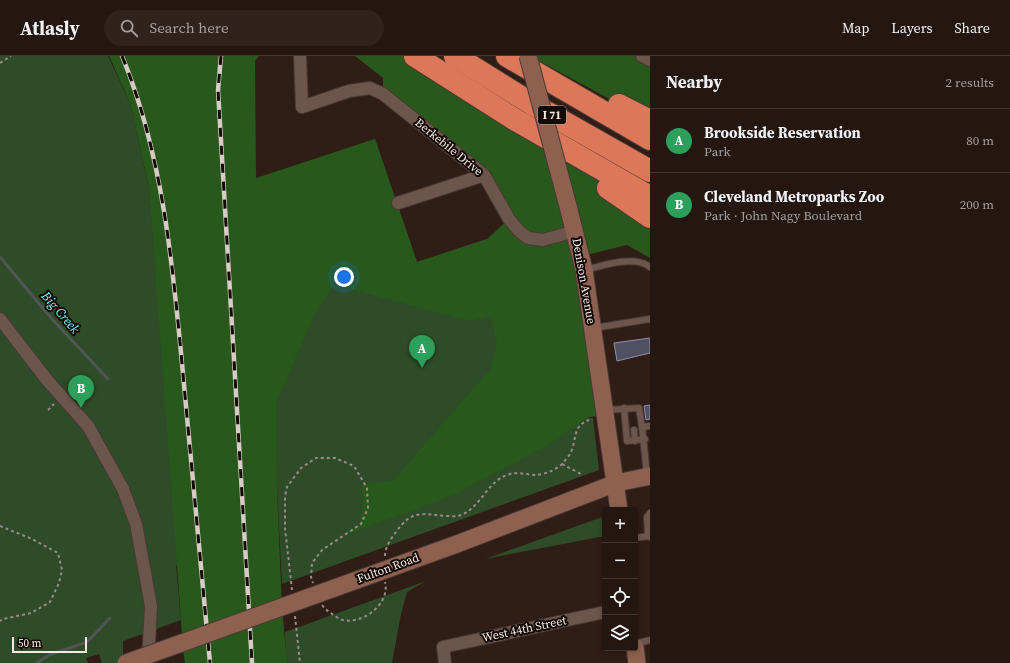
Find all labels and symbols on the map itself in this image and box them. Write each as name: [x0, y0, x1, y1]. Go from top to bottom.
road number: I 71: [538, 106, 566, 124]
street label: Berkebile Drive: [412, 115, 486, 179]
street label: Denison Avenue: [569, 237, 599, 325]
your location: [334, 267, 354, 287]
water label: Big Creek: [37, 287, 84, 338]
pin: A: [409, 335, 435, 368]
pin: B: [68, 375, 94, 408]
street label: Fulton Road: [355, 549, 421, 587]
street label: West 44th Street: [480, 612, 568, 646]
scale bar: [12, 635, 87, 654]

